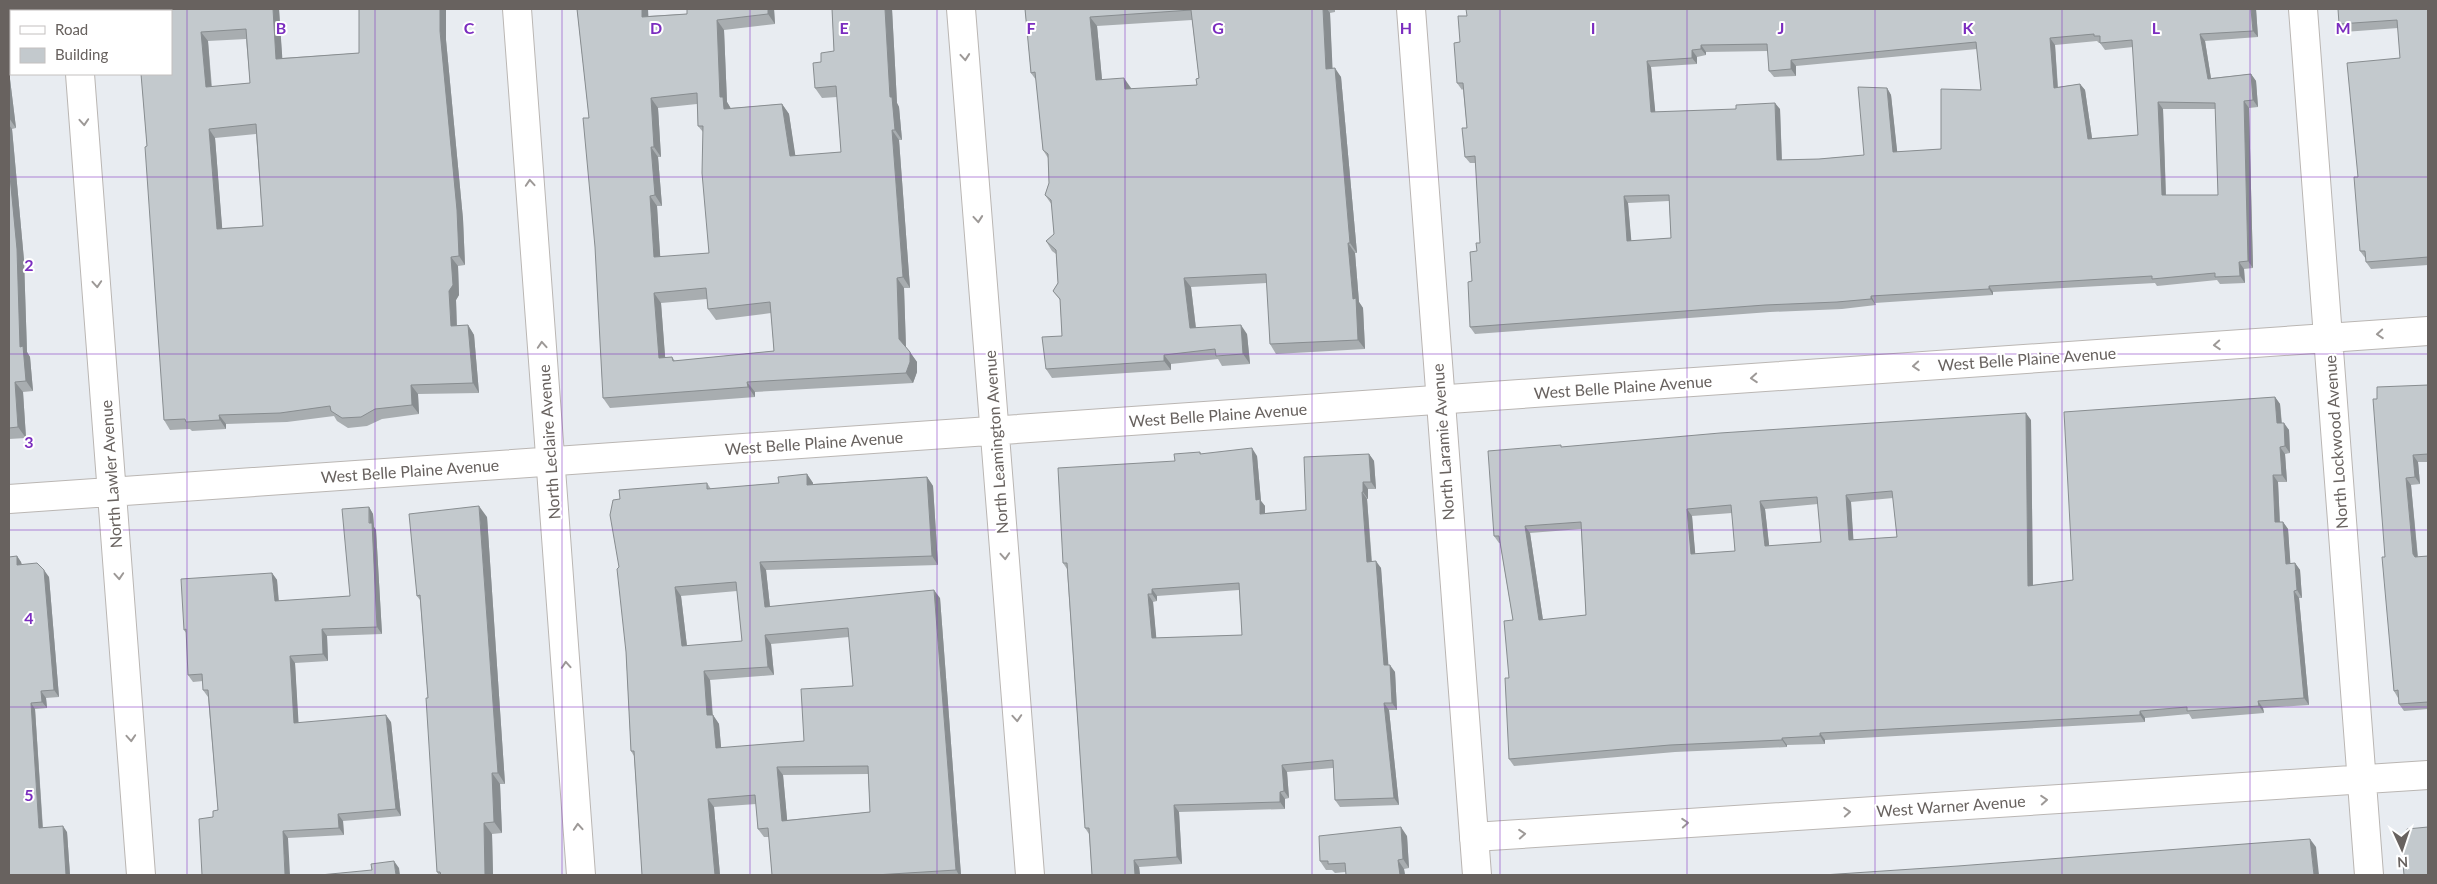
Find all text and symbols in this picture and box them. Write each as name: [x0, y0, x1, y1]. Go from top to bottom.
legend: [10, 10, 172, 75]
text: B: [276, 18, 286, 37]
text: C: [464, 18, 475, 37]
text: D: [650, 18, 662, 37]
text: E: [839, 18, 849, 37]
text: F: [1026, 18, 1036, 37]
text: G: [1212, 18, 1224, 37]
text: H: [1400, 18, 1412, 37]
text: I: [1591, 18, 1595, 37]
text: J: [1778, 18, 1784, 37]
text: K: [1963, 18, 1975, 37]
text: L: [2152, 18, 2161, 37]
text: M: [2335, 18, 2351, 37]
text: Road: [55, 20, 88, 38]
text: Building: [55, 45, 108, 63]
one-way arrow: [959, 54, 970, 62]
one-way arrow: [78, 119, 89, 127]
one-way arrow: [524, 179, 535, 187]
one-way arrow: [972, 216, 983, 224]
text: 2: [24, 255, 34, 274]
one-way arrow: [91, 281, 102, 289]
one-way arrow: [2375, 329, 2383, 340]
one-way arrow: [2213, 340, 2221, 351]
one-way arrow: [536, 341, 547, 349]
street label: West Belle Plaine Avenue: [1937, 343, 2117, 374]
street label: North Leamington Avenue: [980, 350, 1011, 535]
street label: North Lockwood Avenue: [2320, 354, 2351, 530]
one-way arrow: [1911, 361, 1919, 372]
street label: North Laramie Avenue: [1428, 363, 1457, 521]
street label: North Leclaire Avenue: [534, 364, 563, 520]
street label: West Belle Plaine Avenue: [1533, 371, 1713, 402]
one-way arrow: [1749, 372, 1757, 383]
street label: North Lawler Avenue: [96, 399, 125, 549]
street label: West Belle Plaine Avenue: [1128, 399, 1308, 430]
street label: West Belle Plaine Avenue: [724, 427, 904, 458]
text: 3: [24, 432, 34, 451]
street label: West Belle Plaine Avenue: [320, 455, 500, 486]
one-way arrow: [999, 552, 1010, 560]
one-way arrow: [113, 572, 124, 580]
text: 4: [24, 608, 34, 627]
one-way arrow: [560, 660, 571, 668]
one-way arrow: [1012, 714, 1023, 722]
one-way arrow: [125, 734, 136, 742]
text: 5: [24, 785, 34, 804]
street label: West Warner Avenue: [1876, 791, 2026, 820]
one-way arrow: [2040, 794, 2048, 805]
one-way arrow: [1843, 807, 1851, 818]
one-way arrow: [1681, 818, 1689, 829]
one-way arrow: [572, 822, 583, 830]
north arrow: [2377, 824, 2427, 874]
one-way arrow: [1519, 828, 1527, 839]
text: N: [2397, 854, 2409, 871]

